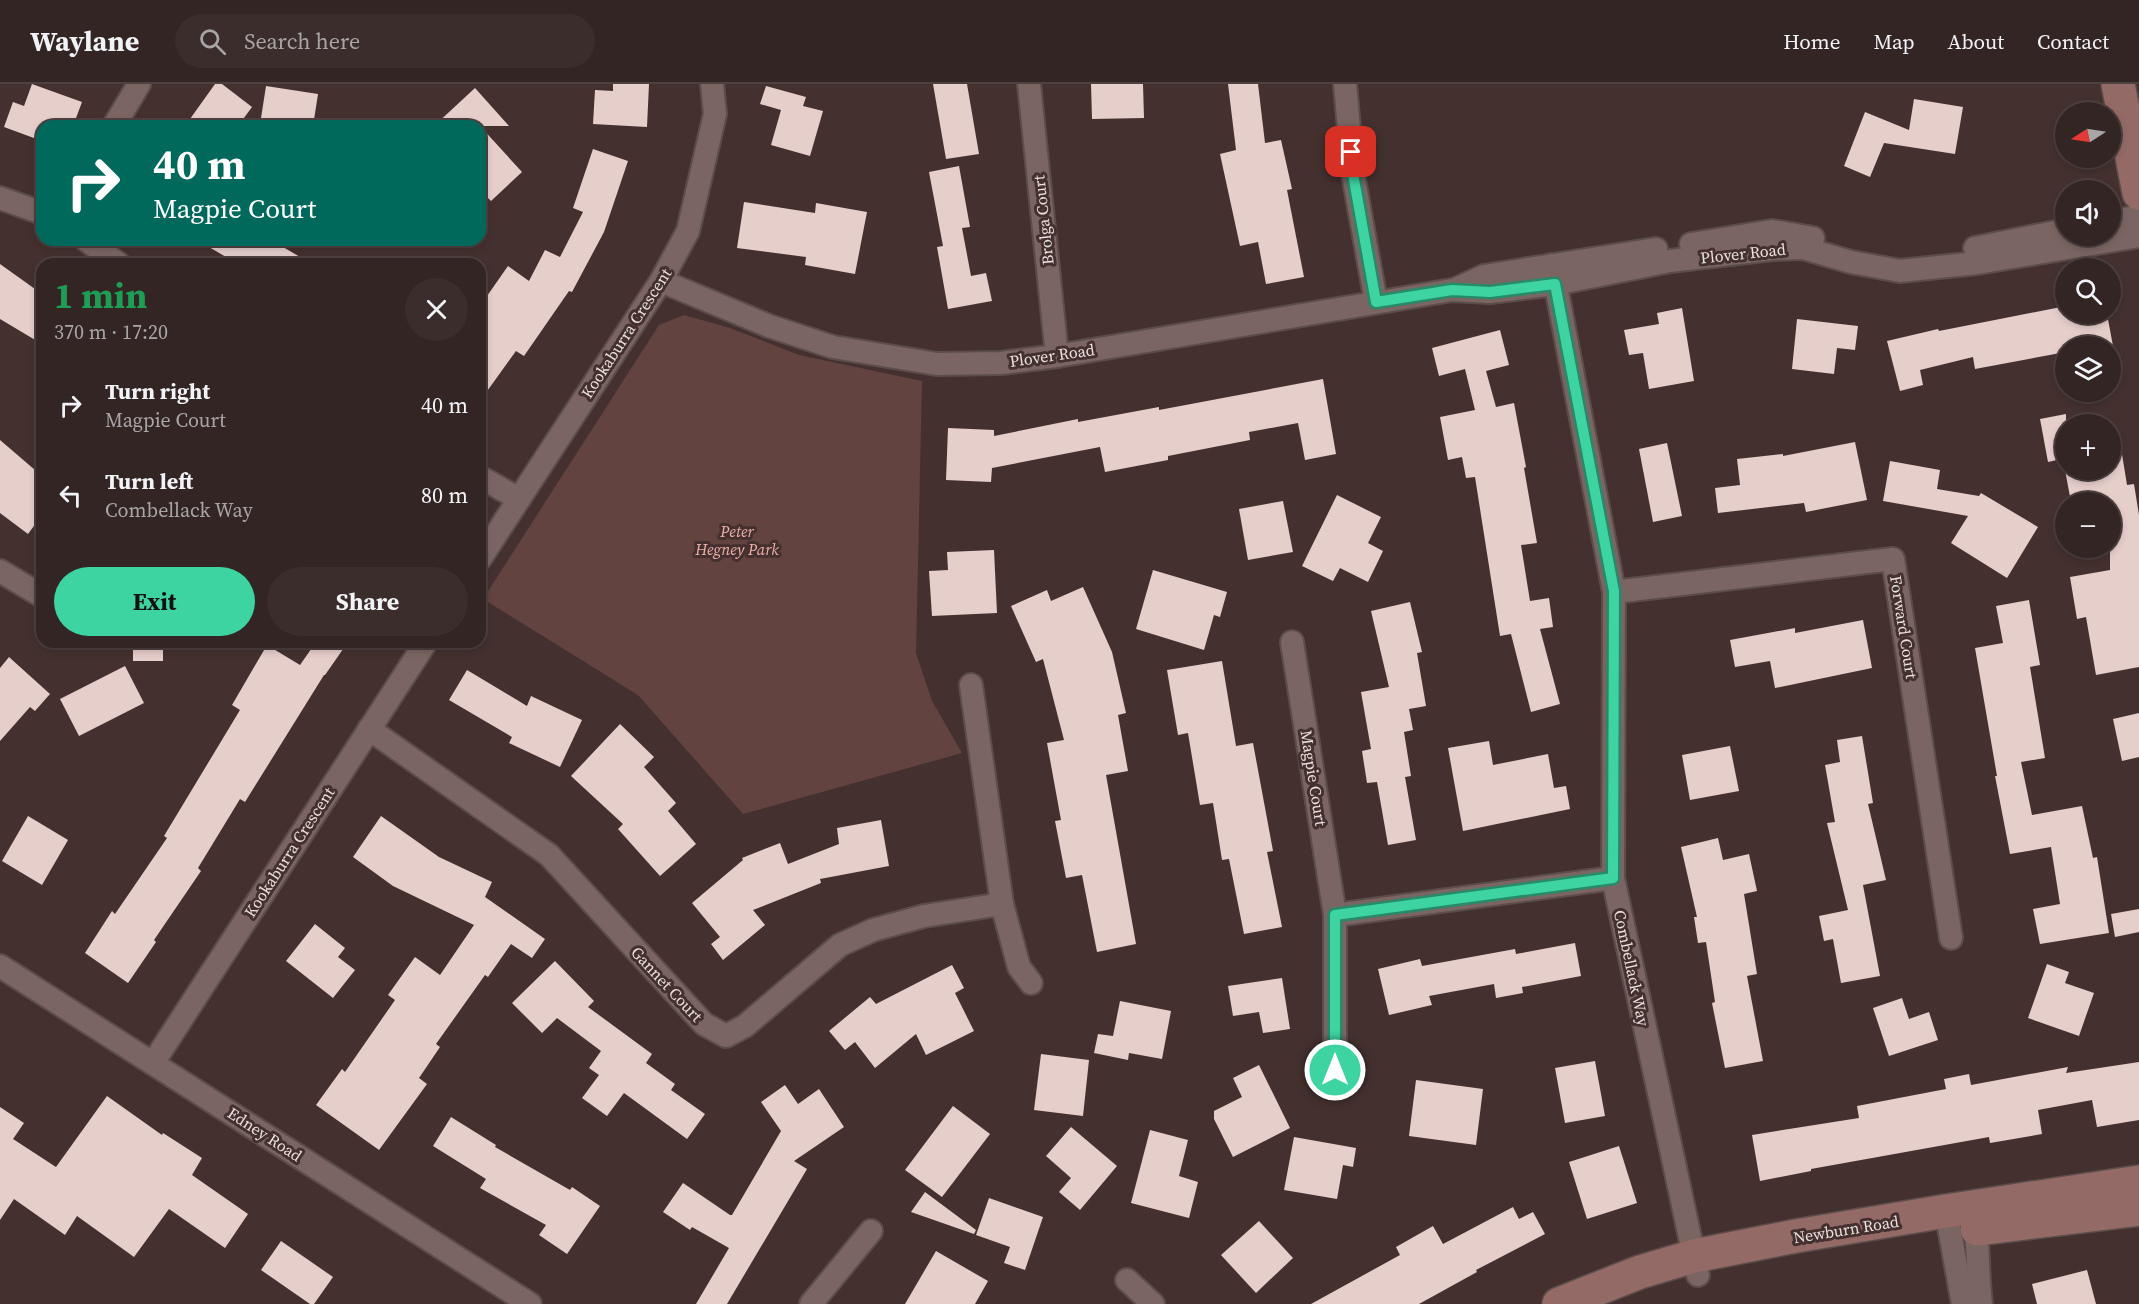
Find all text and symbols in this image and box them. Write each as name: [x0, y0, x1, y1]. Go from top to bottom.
search box: [175, 14, 595, 68]
text: Waylane: [30, 22, 139, 60]
icon: search: [196, 25, 229, 58]
text: Search here: [244, 26, 360, 56]
text: Home: [1783, 27, 1841, 56]
text: Map: [1874, 27, 1915, 56]
text: About: [1948, 27, 2004, 56]
text: Contact: [2037, 27, 2109, 56]
north arrow: [2055, 102, 2121, 168]
map controls: [2055, 102, 2121, 558]
pin: [1325, 126, 1376, 177]
text: 40 m: [153, 135, 246, 193]
icon: arrive: [1334, 135, 1367, 168]
icon: right: [54, 144, 132, 222]
street label: Brolga Court: [1027, 173, 1059, 266]
button: sound: [2055, 180, 2121, 246]
text: Magpie Court: [153, 190, 316, 227]
street label: Plover Road: [1699, 238, 1787, 268]
button: search: [2055, 258, 2121, 324]
street label: Kookaburra Crescent: [576, 263, 677, 402]
text: 1 min: [54, 271, 147, 320]
button: close: [405, 278, 468, 341]
text: 370 m · 17:20: [54, 318, 168, 346]
button: layers: [2055, 336, 2121, 402]
street label: Plover Road: [1008, 338, 1096, 372]
text: Turn right: [105, 376, 210, 406]
icon: right: [54, 389, 87, 422]
text: 40 m: [421, 390, 468, 420]
text: Magpie Court: [105, 406, 226, 434]
button: +: [2055, 414, 2121, 480]
text: Turn left: [105, 466, 193, 496]
icon: left: [54, 479, 87, 512]
text: 80 m: [421, 480, 468, 510]
button: −: [2055, 492, 2121, 558]
text: Combellack Way: [105, 496, 253, 524]
park label: Peter Hegney Park: [694, 520, 779, 560]
button: Exit: [54, 567, 255, 636]
button: Share: [267, 567, 468, 636]
street label: Forward Court: [1885, 574, 1923, 681]
street label: Magpie Court: [1296, 729, 1333, 828]
street label: Kookaburra Crescent: [239, 782, 340, 921]
street label: Combellack Way: [1609, 908, 1655, 1029]
street label: Gannet Court: [626, 941, 708, 1027]
position arrow: [1303, 1038, 1367, 1102]
street label: Edney Road: [224, 1102, 306, 1166]
street label: Newburn Road: [1792, 1210, 1900, 1248]

